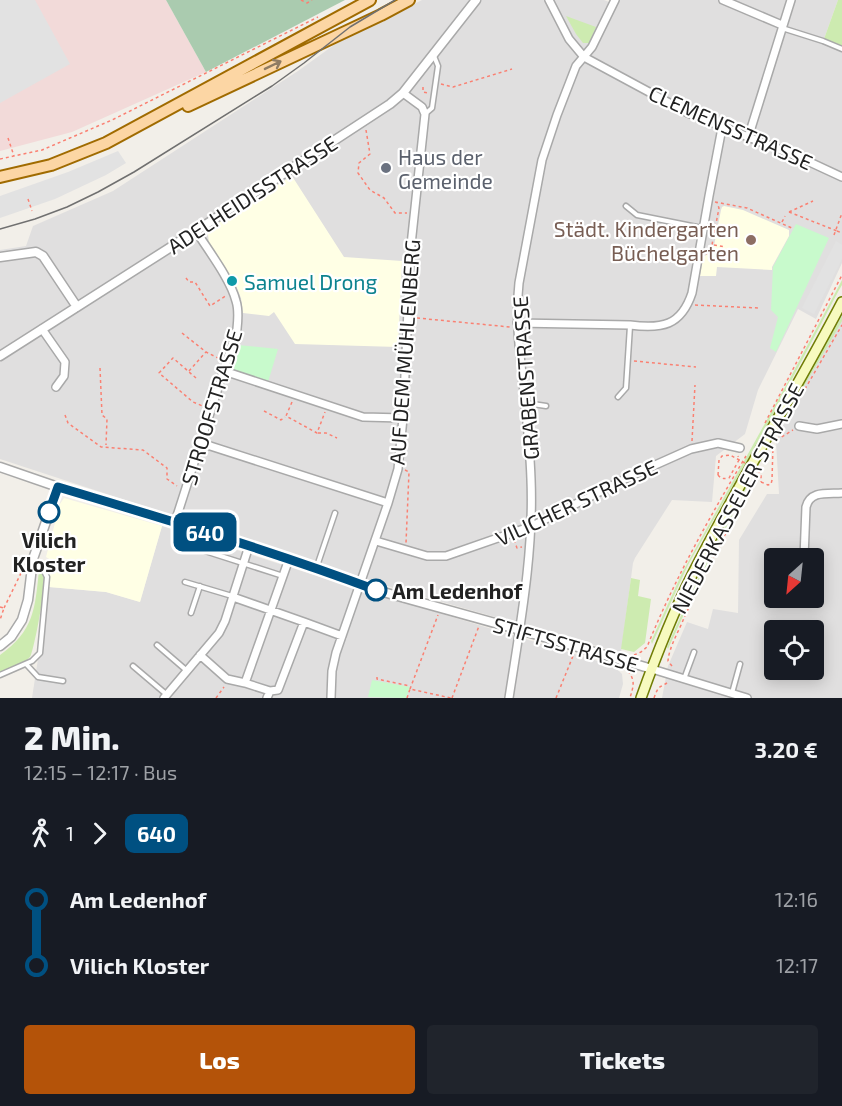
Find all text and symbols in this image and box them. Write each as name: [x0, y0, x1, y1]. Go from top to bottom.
one-way arrow: [264, 59, 282, 71]
street label: CLEMENSSTRASSE: [645, 80, 817, 174]
street label: ADELHEIDISSTRASSE: [162, 130, 342, 258]
place label: Haus der Gemeinde: [398, 144, 493, 193]
marker: Haus der Gemeinde: [379, 161, 393, 175]
place label: Städt. Kindergarten Büchelgarten: [554, 216, 739, 265]
marker: Städt. Kindergarten Büchelgarten: [744, 233, 758, 247]
street label: AUF DEM MÜHLENBERG: [384, 238, 424, 466]
place label: Samuel Drong: [244, 269, 378, 294]
marker: Samuel Drong: [225, 274, 239, 288]
street label: GRABENSTRASSE: [507, 295, 543, 461]
street label: STROOFSTRASSE: [175, 326, 247, 488]
street label: NIEDERKASSELER STRASSE: [666, 379, 808, 617]
street label: VILICHER STRASSE: [491, 454, 661, 550]
marker: Vilich Kloster: [38, 501, 60, 523]
line badge: 640: [170, 512, 240, 552]
text: 640: [185, 520, 225, 545]
place label: Vilich Kloster: [12, 527, 86, 576]
north arrow: [764, 548, 824, 608]
map controls: [764, 548, 824, 680]
place label: Am Ledenhof: [392, 578, 523, 603]
marker: Am Ledenhof: [365, 579, 387, 601]
street label: STIFTSSTRASSE: [490, 611, 642, 677]
button: locate: [764, 620, 824, 680]
text: 2 Min.: [24, 717, 120, 757]
text: 3.20 €: [755, 736, 818, 762]
text: 12:15 – 12:17 · Bus: [24, 760, 177, 784]
icon: walk: [24, 817, 57, 850]
icon: forward: [83, 817, 116, 850]
text: 1: [66, 821, 74, 845]
text: 640: [137, 821, 176, 846]
text: Am Ledenhof: [70, 886, 206, 912]
text: 12:16: [775, 887, 818, 911]
text: Vilich Kloster: [70, 952, 209, 978]
text: 12:17: [776, 953, 818, 977]
button: Los: [24, 1025, 415, 1094]
button: Tickets: [427, 1025, 818, 1094]

